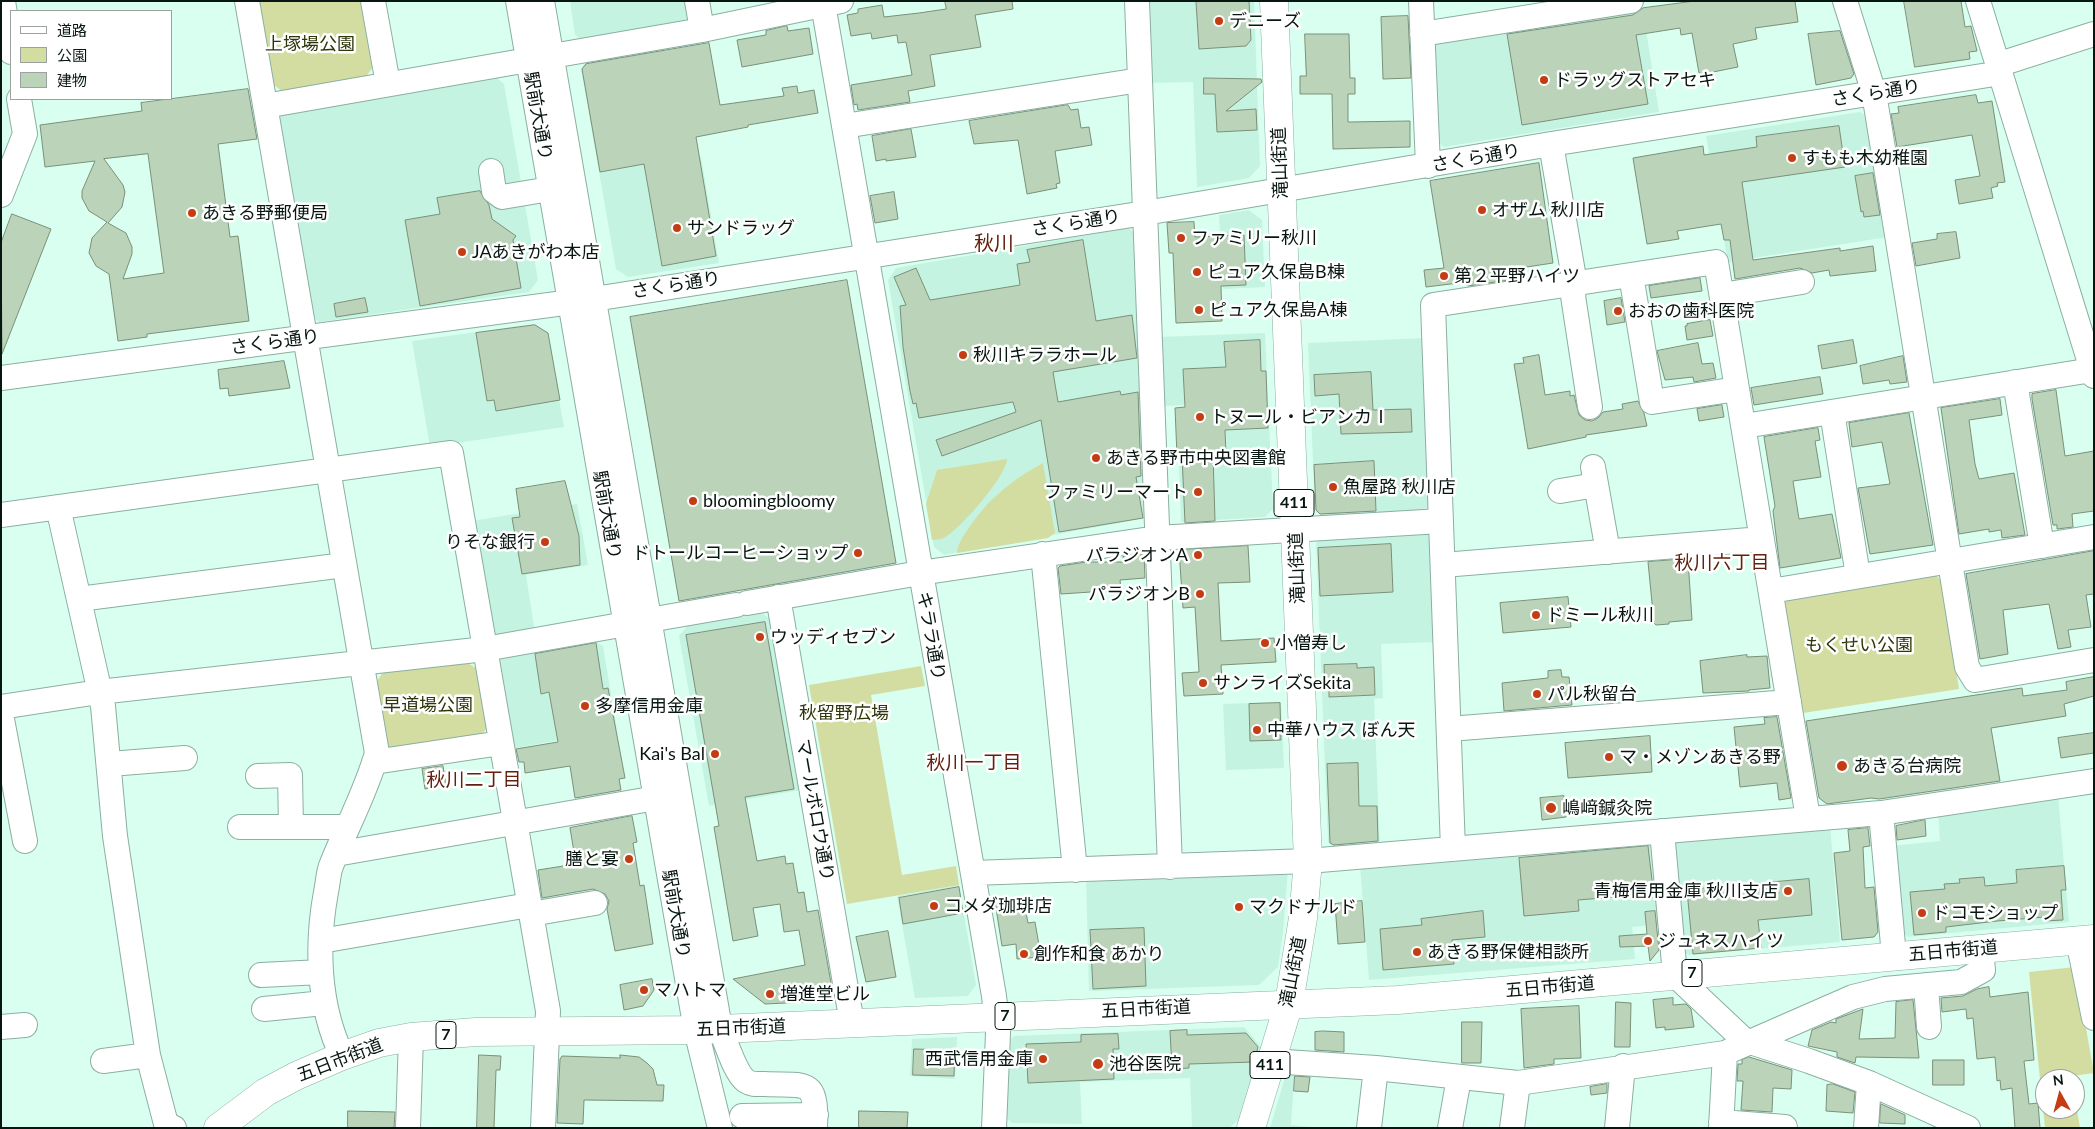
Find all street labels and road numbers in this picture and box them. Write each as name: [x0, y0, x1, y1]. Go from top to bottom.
street label: 駅前大通り: [520, 70, 556, 162]
street label: さくら通り: [1830, 75, 1922, 111]
street label: 滝山街道: [1268, 127, 1292, 199]
street label: さくら通り: [1430, 140, 1522, 176]
street label: さくら通り: [1030, 205, 1122, 241]
street label: さくら通り: [630, 267, 722, 303]
street label: さくら通り: [229, 325, 321, 359]
street label: 駅前大通り: [589, 469, 625, 561]
road number: 411: [1274, 489, 1314, 516]
street label: 滝山街道: [1285, 532, 1309, 604]
street label: キララ通り: [913, 590, 949, 682]
street label: マールボロウ通り: [792, 737, 838, 883]
street label: 駅前大通り: [658, 868, 694, 960]
street label: 滝山街道: [1276, 935, 1310, 1009]
street label: 五日市街道: [1907, 936, 1999, 966]
road number: 7: [1682, 960, 1702, 986]
street label: 五日市街道: [1504, 972, 1596, 1002]
street label: 五日市街道: [1100, 996, 1192, 1022]
road number: 7: [995, 1002, 1015, 1030]
street label: 五日市街道: [696, 1016, 786, 1040]
road number: 7: [436, 1022, 456, 1048]
street label: 五日市街道: [294, 1034, 386, 1086]
road number: 411: [1250, 1052, 1290, 1078]

